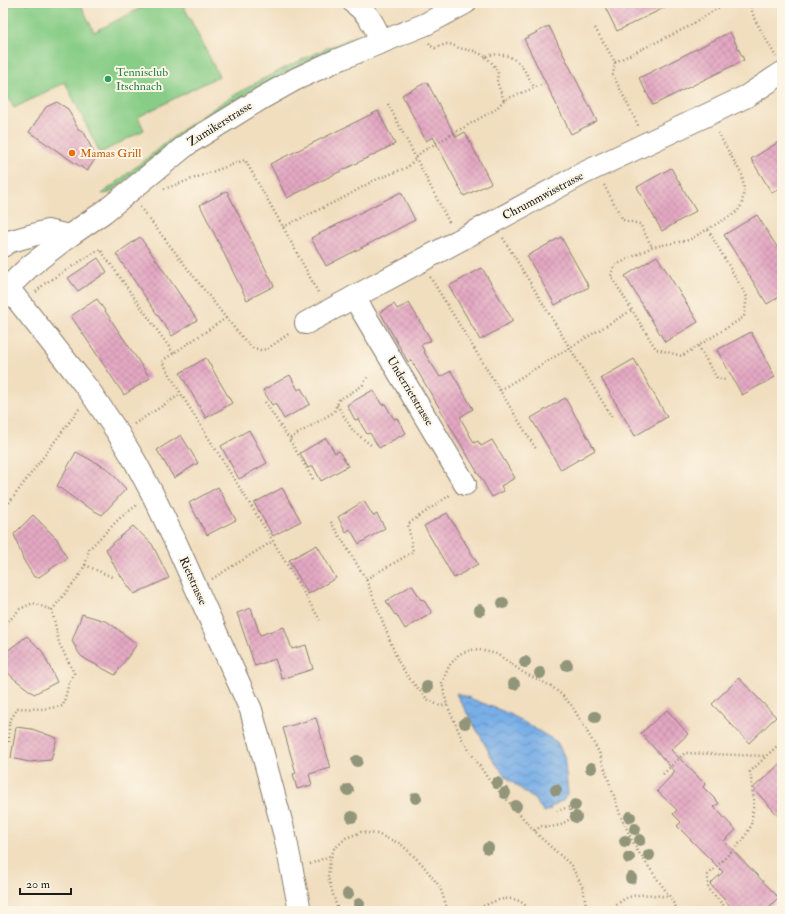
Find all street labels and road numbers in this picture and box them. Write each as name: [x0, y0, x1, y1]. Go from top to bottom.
street label: Zumikerstrasse: [185, 98, 255, 150]
street label: Chrummwisstrasse: [500, 168, 586, 224]
street label: Underrietstrasse: [383, 354, 437, 428]
street label: Rietstrasse: [176, 555, 210, 607]

